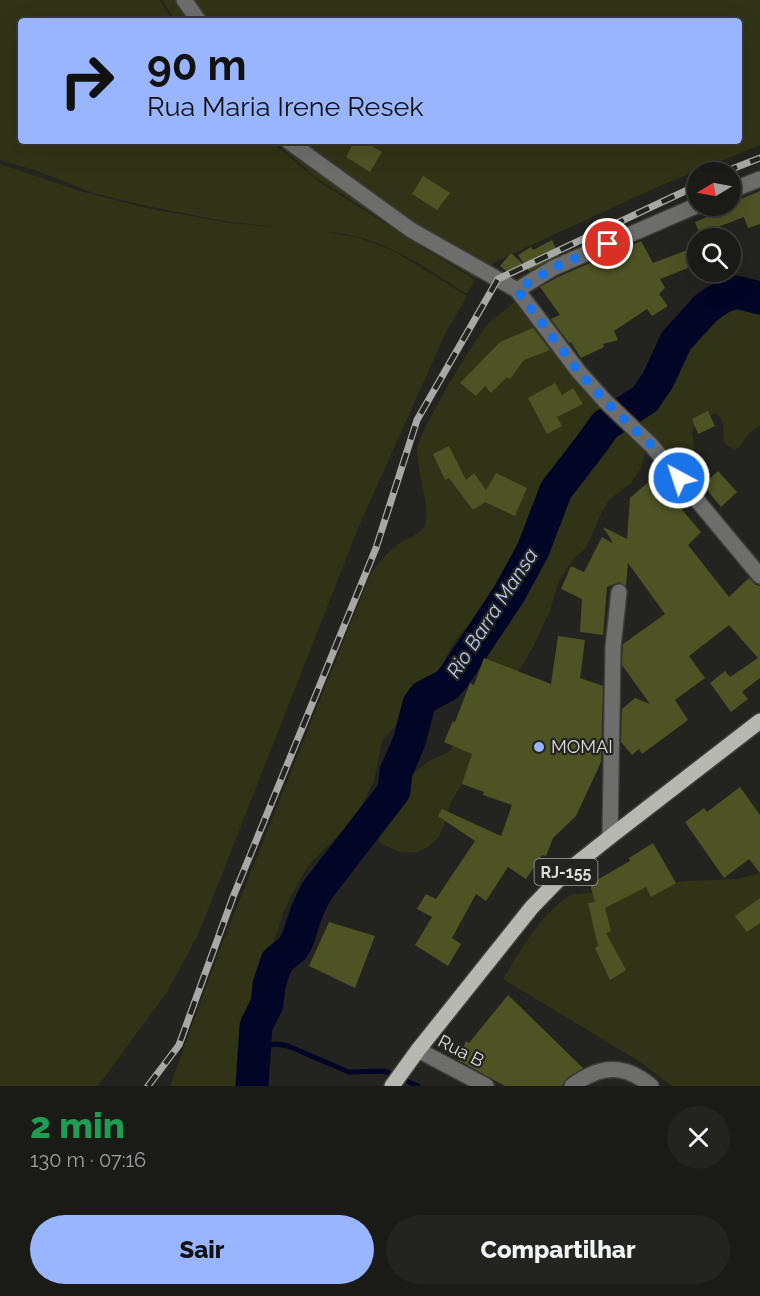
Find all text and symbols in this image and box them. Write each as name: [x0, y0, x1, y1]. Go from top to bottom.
text: 90 m: [147, 41, 247, 90]
icon: right: [48, 42, 126, 120]
text: Rua Maria Irene Resek: [147, 91, 424, 122]
north arrow: [687, 162, 741, 216]
map controls: [687, 162, 741, 282]
pin: [582, 218, 633, 269]
icon: arrive: [591, 227, 624, 260]
button: search: [687, 228, 741, 282]
position arrow: [647, 446, 711, 510]
water label: Rio Barra Mansa: [441, 544, 543, 682]
place label: MOMAI: [551, 736, 613, 757]
marker: MOMAI: [532, 740, 546, 754]
road number: RJ-155: [534, 859, 598, 885]
street label: Rua B: [435, 1030, 488, 1071]
text: 2 min: [30, 1104, 125, 1146]
button: close: [667, 1106, 730, 1169]
text: 130 m · 07:16: [30, 1148, 146, 1172]
button: Sair: [30, 1215, 374, 1284]
button: Compartilhar: [386, 1215, 730, 1284]

